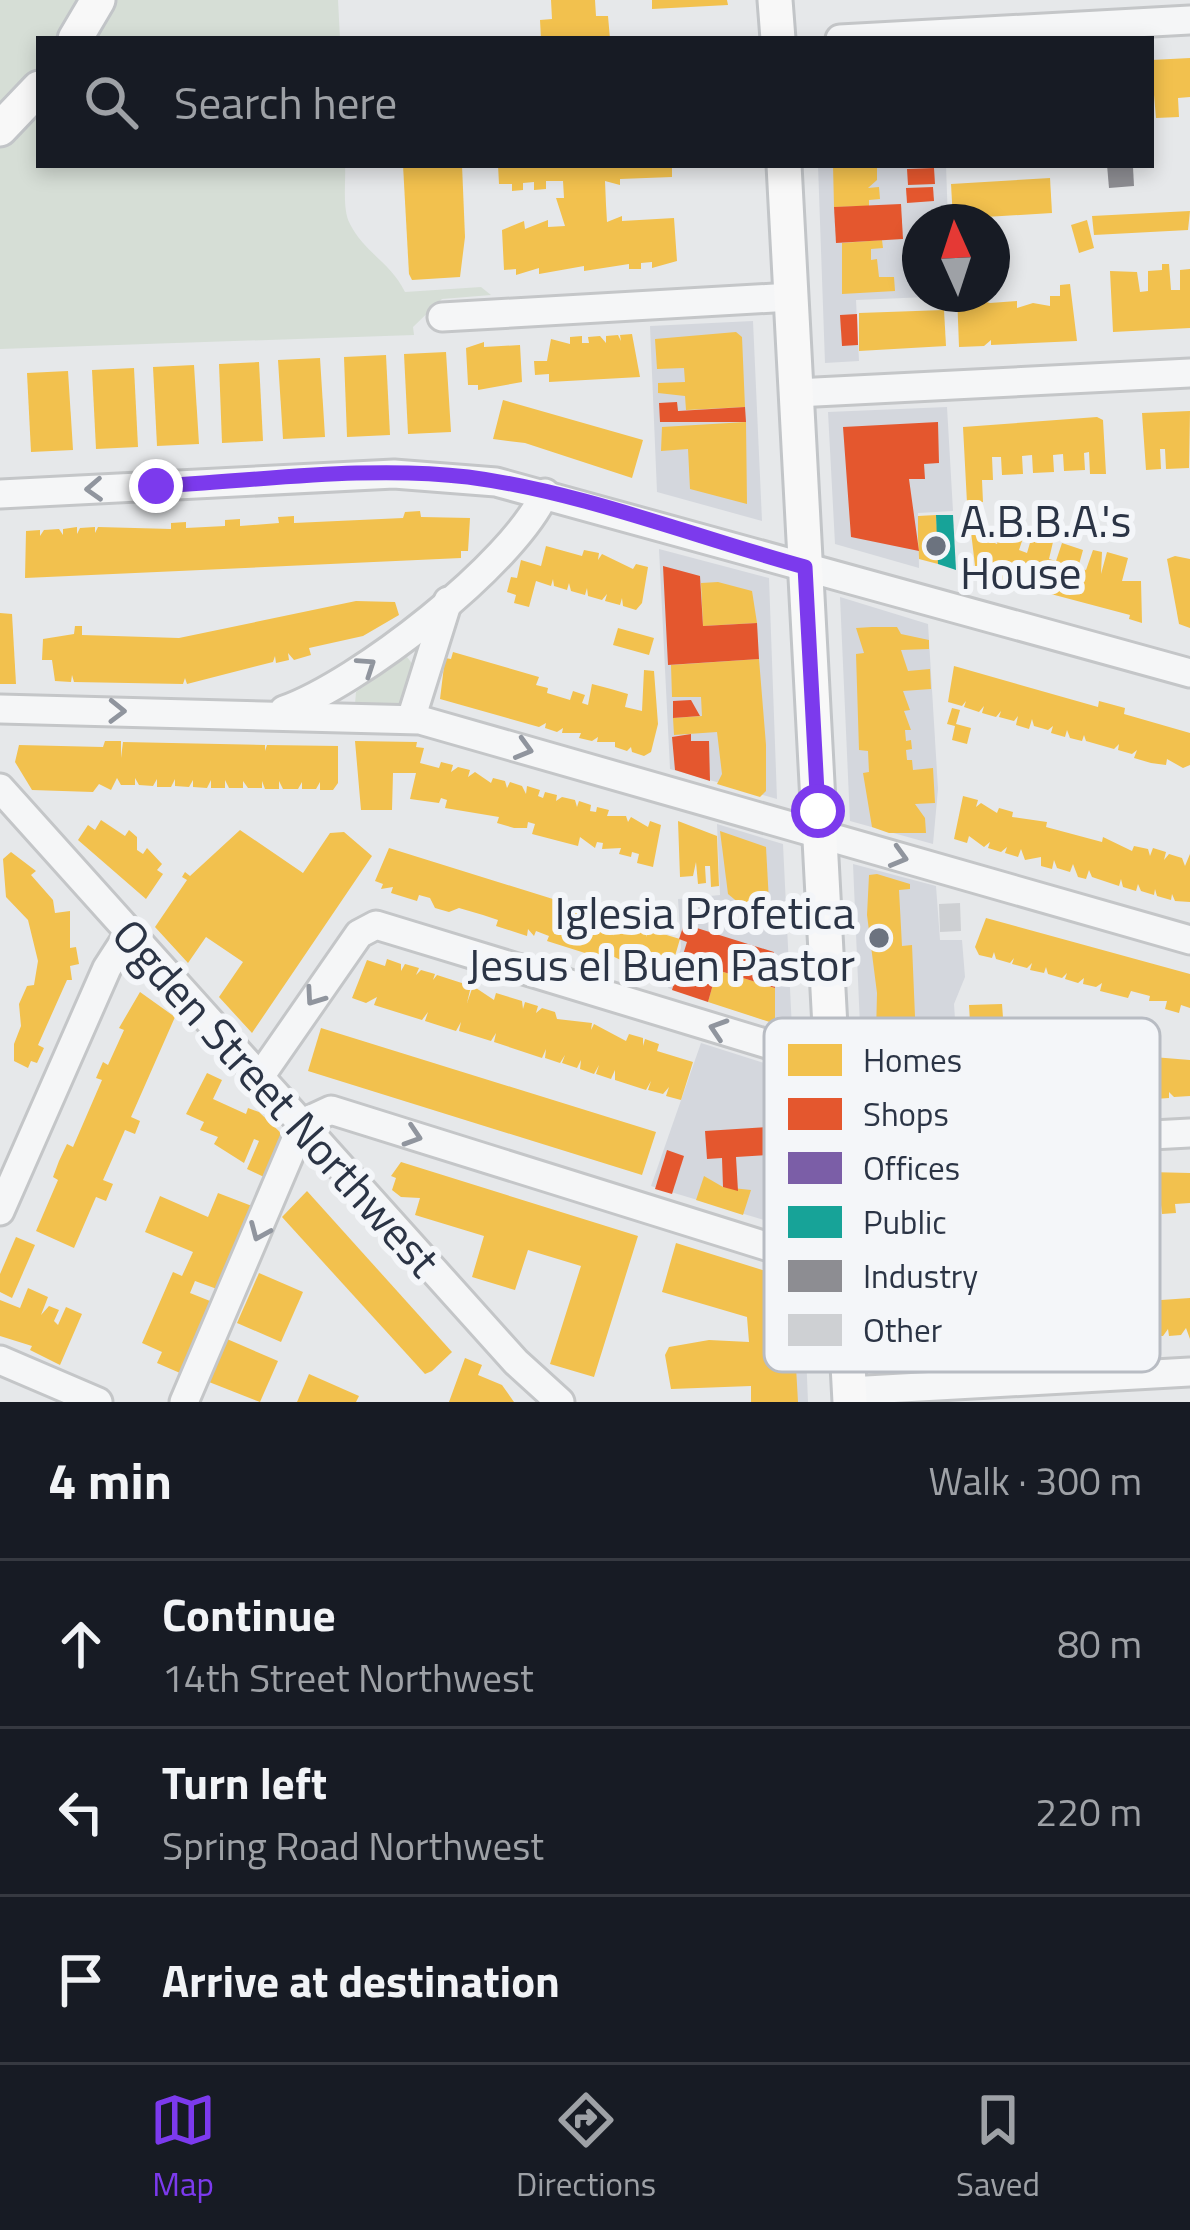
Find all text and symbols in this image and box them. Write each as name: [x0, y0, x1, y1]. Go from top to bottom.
search box: [36, 36, 1154, 168]
text: Search here: [174, 68, 397, 136]
icon: search: [78, 69, 144, 135]
north arrow: [902, 204, 1010, 312]
route end: [129, 459, 183, 513]
one-way arrow: [84, 476, 103, 502]
place label: A.B.B.A.'s House: [960, 486, 1131, 606]
marker: A.B.B.A.'s House: [923, 533, 949, 559]
one-way arrow: [353, 658, 375, 680]
one-way arrow: [109, 698, 127, 724]
one-way arrow: [513, 735, 534, 760]
route start: [791, 784, 845, 838]
one-way arrow: [887, 843, 908, 868]
place label: Iglesia Profetica Jesus el Buen Pastor: [467, 878, 855, 998]
street label: Ogden Street Northwest: [97, 903, 457, 1292]
marker: Iglesia Profetica Jesus el Buen Pastor: [866, 925, 892, 951]
one-way arrow: [307, 984, 329, 1006]
one-way arrow: [708, 1018, 729, 1043]
legend: [764, 1018, 1160, 1372]
text: Homes: [863, 1035, 962, 1085]
text: Shops: [863, 1089, 949, 1139]
one-way arrow: [402, 1122, 423, 1147]
text: Offices: [863, 1143, 960, 1193]
text: Public: [863, 1197, 947, 1247]
one-way arrow: [249, 1220, 273, 1241]
text: Industry: [863, 1251, 978, 1301]
text: Other: [863, 1305, 942, 1355]
text: 4 min: [48, 1441, 172, 1519]
text: Walk · 300 m: [928, 1451, 1142, 1510]
text: Continue: [162, 1580, 336, 1648]
icon: ahead: [48, 1611, 114, 1677]
text: 80 m: [1057, 1614, 1142, 1673]
text: 14th Street Northwest: [162, 1648, 534, 1707]
text: Turn left: [162, 1748, 327, 1816]
icon: left: [48, 1779, 114, 1845]
text: 220 m: [1035, 1782, 1142, 1841]
text: Spring Road Northwest: [162, 1816, 544, 1875]
text: Arrive at destination: [162, 1946, 560, 2014]
icon: arrive: [48, 1947, 114, 2013]
tab: Map: [150, 2087, 216, 2209]
tab: Directions: [516, 2087, 656, 2209]
tab: Saved: [956, 2087, 1040, 2209]

